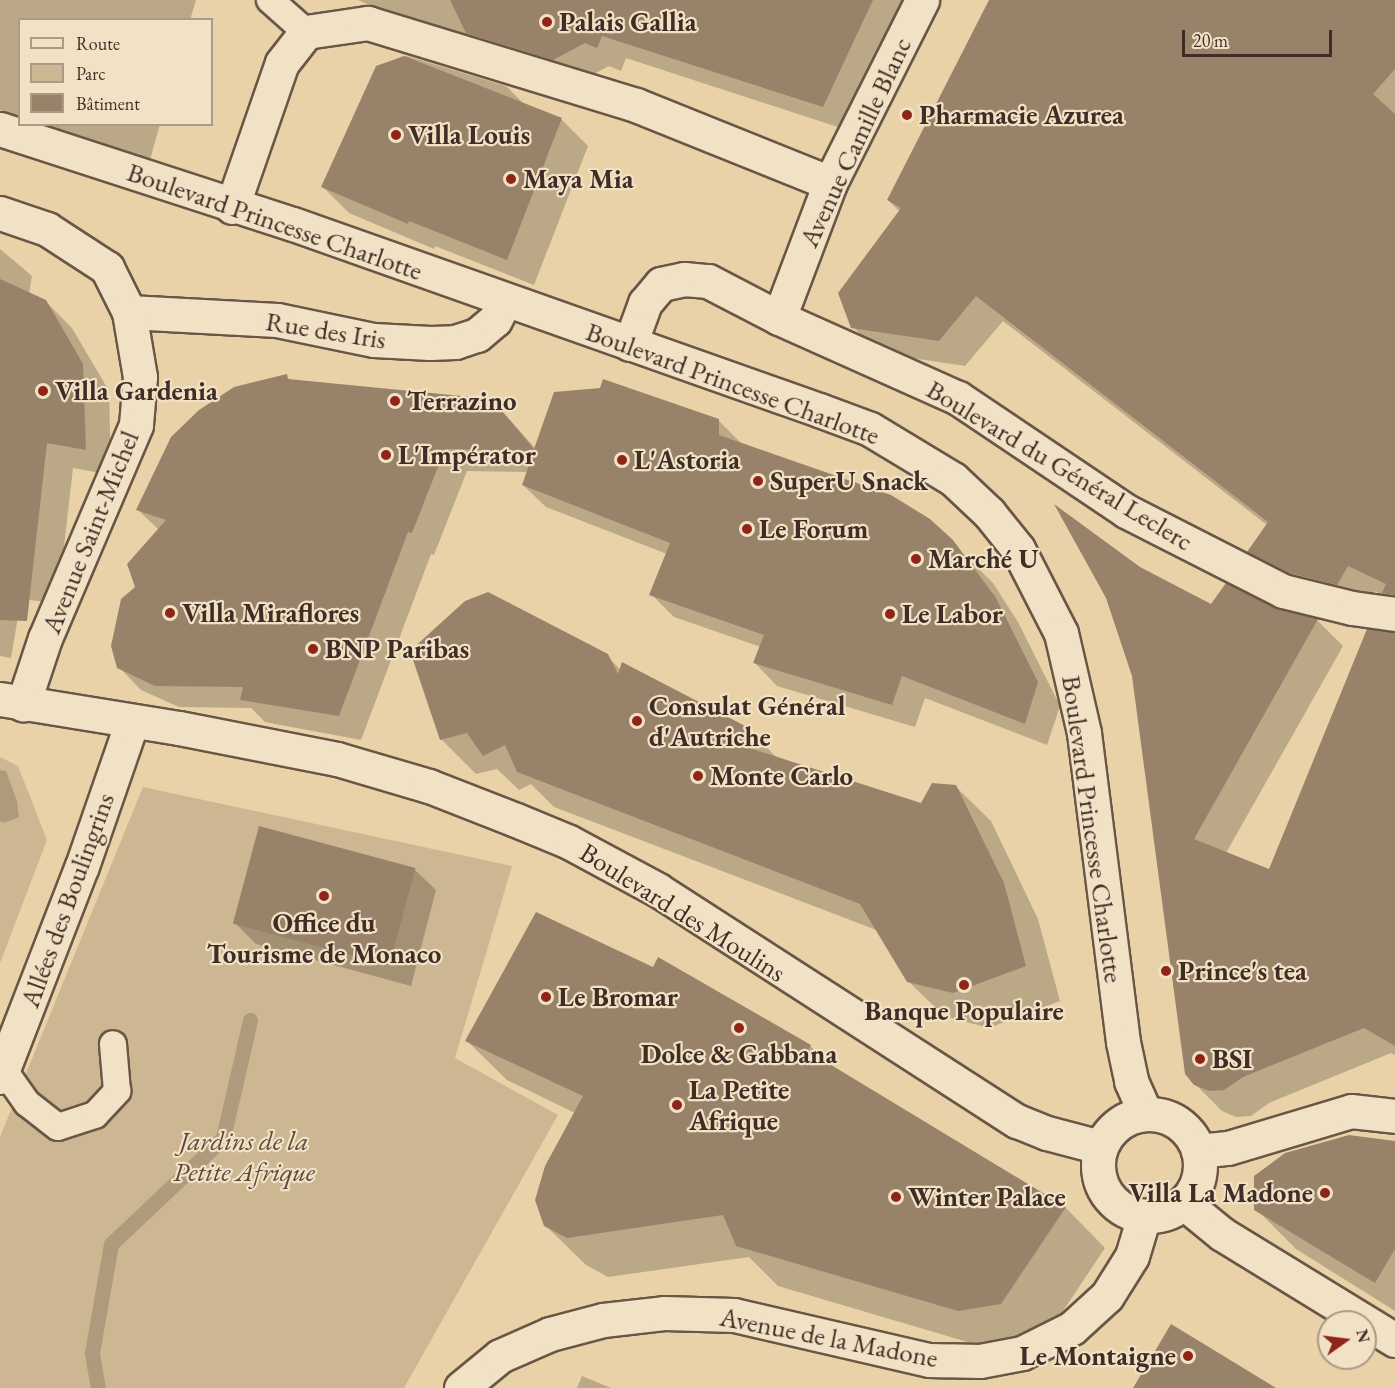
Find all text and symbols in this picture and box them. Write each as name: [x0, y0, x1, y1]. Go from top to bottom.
place label: Palais Gallia: [559, 6, 697, 38]
marker: Palais Gallia: [540, 15, 554, 29]
legend: [18, 18, 213, 126]
scale bar: [1185, 18, 1335, 56]
text: 20 m: [1193, 29, 1228, 52]
text: Route: [76, 32, 120, 55]
street label: Avenue Camille Blanc: [792, 32, 918, 252]
text: Parc: [76, 62, 106, 85]
text: Bâtiment: [76, 92, 140, 115]
place label: Pharmacie Azurea: [919, 99, 1124, 131]
marker: Pharmacie Azurea: [900, 108, 914, 122]
place label: Villa Louis: [408, 119, 530, 151]
marker: Villa Louis: [389, 128, 403, 142]
street label: Boulevard Princesse Charlotte: [123, 155, 427, 287]
place label: Maya Mia: [523, 163, 633, 195]
marker: Maya Mia: [504, 172, 518, 186]
street label: Rue des Iris: [264, 305, 388, 355]
street label: Boulevard Princesse Charlotte: [582, 315, 884, 451]
street label: Boulevard du Général Leclerc: [921, 373, 1199, 557]
place label: Villa Gardenia: [55, 375, 218, 407]
marker: Villa Gardenia: [36, 384, 50, 398]
place label: Terrazino: [407, 385, 517, 417]
marker: Terrazino: [388, 394, 402, 408]
street label: Avenue Saint-Michel: [35, 426, 145, 638]
place label: L'Impérator: [398, 439, 536, 471]
place label: L'Astoria: [634, 444, 740, 476]
marker: L'Impérator: [379, 448, 393, 462]
marker: L'Astoria: [615, 453, 629, 467]
place label: SuperU Snack: [770, 465, 928, 497]
marker: SuperU Snack: [751, 474, 765, 488]
place label: Le Forum: [759, 513, 868, 545]
marker: Le Forum: [740, 522, 754, 536]
place label: Marché U: [928, 543, 1039, 575]
marker: Marché U: [909, 552, 923, 566]
place label: Villa Miraflores: [182, 597, 359, 629]
place label: Le Labor: [902, 598, 1003, 630]
marker: Villa Miraflores: [163, 606, 177, 620]
marker: Le Labor: [883, 607, 897, 621]
place label: BNP Paribas: [325, 633, 469, 665]
marker: BNP Paribas: [306, 642, 320, 656]
street label: Boulevard Princesse Charlotte: [1055, 673, 1131, 985]
place label: Consulat Général d'Autriche: [649, 689, 846, 752]
marker: Consulat Général d'Autriche: [630, 714, 644, 728]
place label: Monte Carlo: [710, 760, 853, 792]
marker: Monte Carlo: [691, 769, 705, 783]
street label: Allées des Boulingrins: [13, 788, 121, 1012]
street label: Boulevard des Moulins: [574, 836, 792, 988]
marker: Office du Tourisme de Monaco: [317, 889, 331, 903]
place label: Office du Tourisme de Monaco: [207, 906, 441, 969]
place label: Prince's tea: [1178, 955, 1307, 987]
marker: Prince's tea: [1159, 964, 1173, 978]
marker: Banque Populaire: [957, 978, 971, 992]
place label: Le Bromar: [558, 981, 678, 1013]
marker: Le Bromar: [539, 990, 553, 1004]
place label: Banque Populaire: [864, 995, 1064, 1027]
marker: Dolce & Gabbana: [732, 1021, 746, 1035]
place label: Dolce & Gabbana: [641, 1038, 837, 1070]
place label: BSI: [1212, 1043, 1252, 1075]
marker: BSI: [1193, 1052, 1207, 1066]
place label: La Petite Afrique: [689, 1073, 789, 1136]
marker: La Petite Afrique: [670, 1098, 684, 1112]
park label: Jardins de la Petite Afrique: [173, 1124, 315, 1187]
place label: Villa La Madone: [1128, 1177, 1313, 1209]
place label: Winter Palace: [908, 1181, 1066, 1213]
marker: Villa La Madone: [1318, 1186, 1332, 1200]
marker: Winter Palace: [889, 1190, 903, 1204]
street label: Avenue de la Madone: [717, 1300, 941, 1374]
north arrow: [1317, 1310, 1377, 1370]
text: N: [1351, 1327, 1375, 1345]
place label: Le Montaigne: [1019, 1340, 1176, 1372]
marker: Le Montaigne: [1181, 1349, 1195, 1363]

